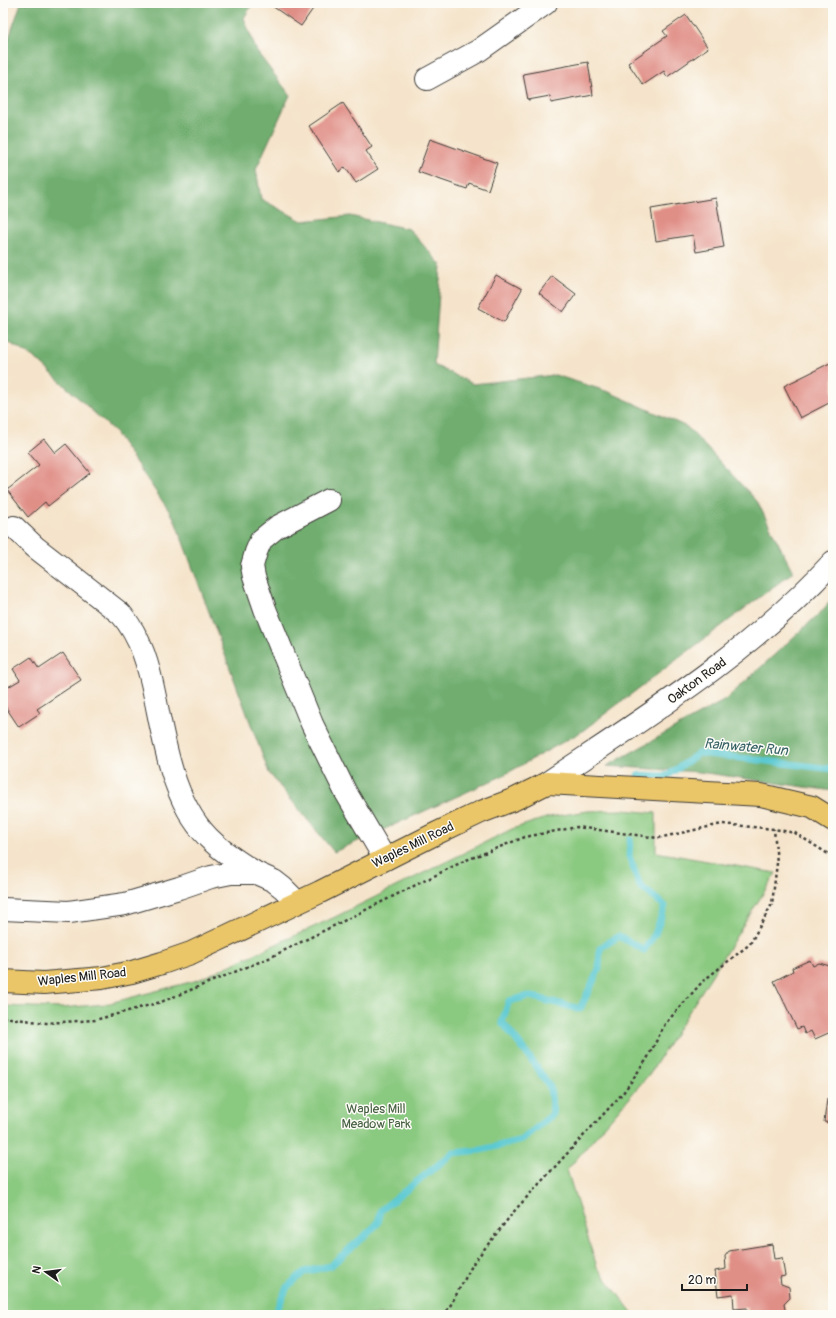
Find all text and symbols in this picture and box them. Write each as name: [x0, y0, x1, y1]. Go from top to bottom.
street label: Oakton Road: [664, 654, 730, 708]
water label: Rainwater Run: [703, 735, 790, 759]
street label: Waples Mill Road: [369, 818, 457, 872]
street label: Waples Mill Road: [37, 964, 127, 990]
park label: Waples Mill Meadow Park: [341, 1101, 411, 1132]
north arrow: [26, 1252, 66, 1292]
text: N: [30, 1264, 44, 1275]
scale bar: [682, 1266, 747, 1292]
text: 20 m: [688, 1273, 717, 1288]

